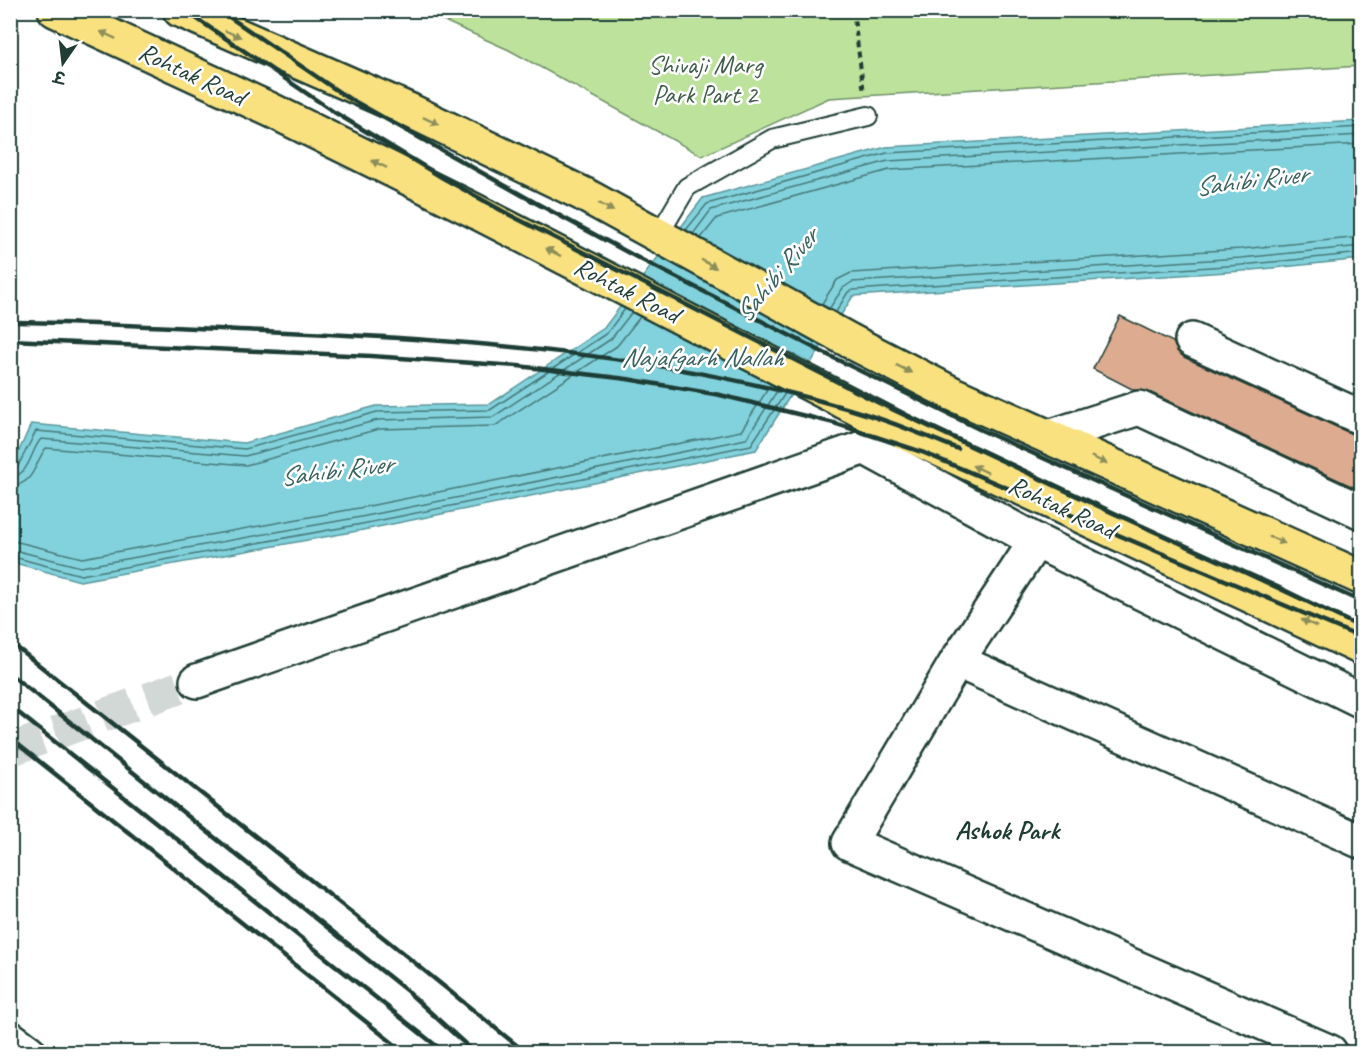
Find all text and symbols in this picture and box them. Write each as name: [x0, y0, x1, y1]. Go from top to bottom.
one-way arrow: [225, 29, 243, 39]
one-way arrow: [100, 30, 117, 39]
north arrow: [33, 33, 93, 93]
street label: Rohtak Road: [133, 35, 254, 115]
park label: Shivaji Marg Park Part 2: [648, 48, 764, 111]
text: उ: [51, 65, 69, 88]
one-way arrow: [422, 115, 440, 125]
water label: Sahibi River: [1193, 156, 1314, 204]
one-way arrow: [370, 159, 388, 169]
one-way arrow: [598, 202, 615, 212]
water label: Sahibi River: [727, 217, 829, 329]
one-way arrow: [544, 247, 562, 257]
street label: Rohtak Road: [569, 249, 689, 332]
one-way arrow: [701, 259, 718, 269]
water label: Najafgarh Nallah: [621, 340, 784, 374]
one-way arrow: [895, 364, 912, 373]
water label: Sahibi River: [278, 446, 399, 494]
one-way arrow: [1091, 455, 1108, 464]
one-way arrow: [972, 464, 989, 473]
street label: Rohtak Road: [1003, 468, 1124, 548]
one-way arrow: [1269, 535, 1287, 545]
one-way arrow: [1300, 619, 1317, 628]
district label: Ashok Park: [955, 813, 1062, 847]

